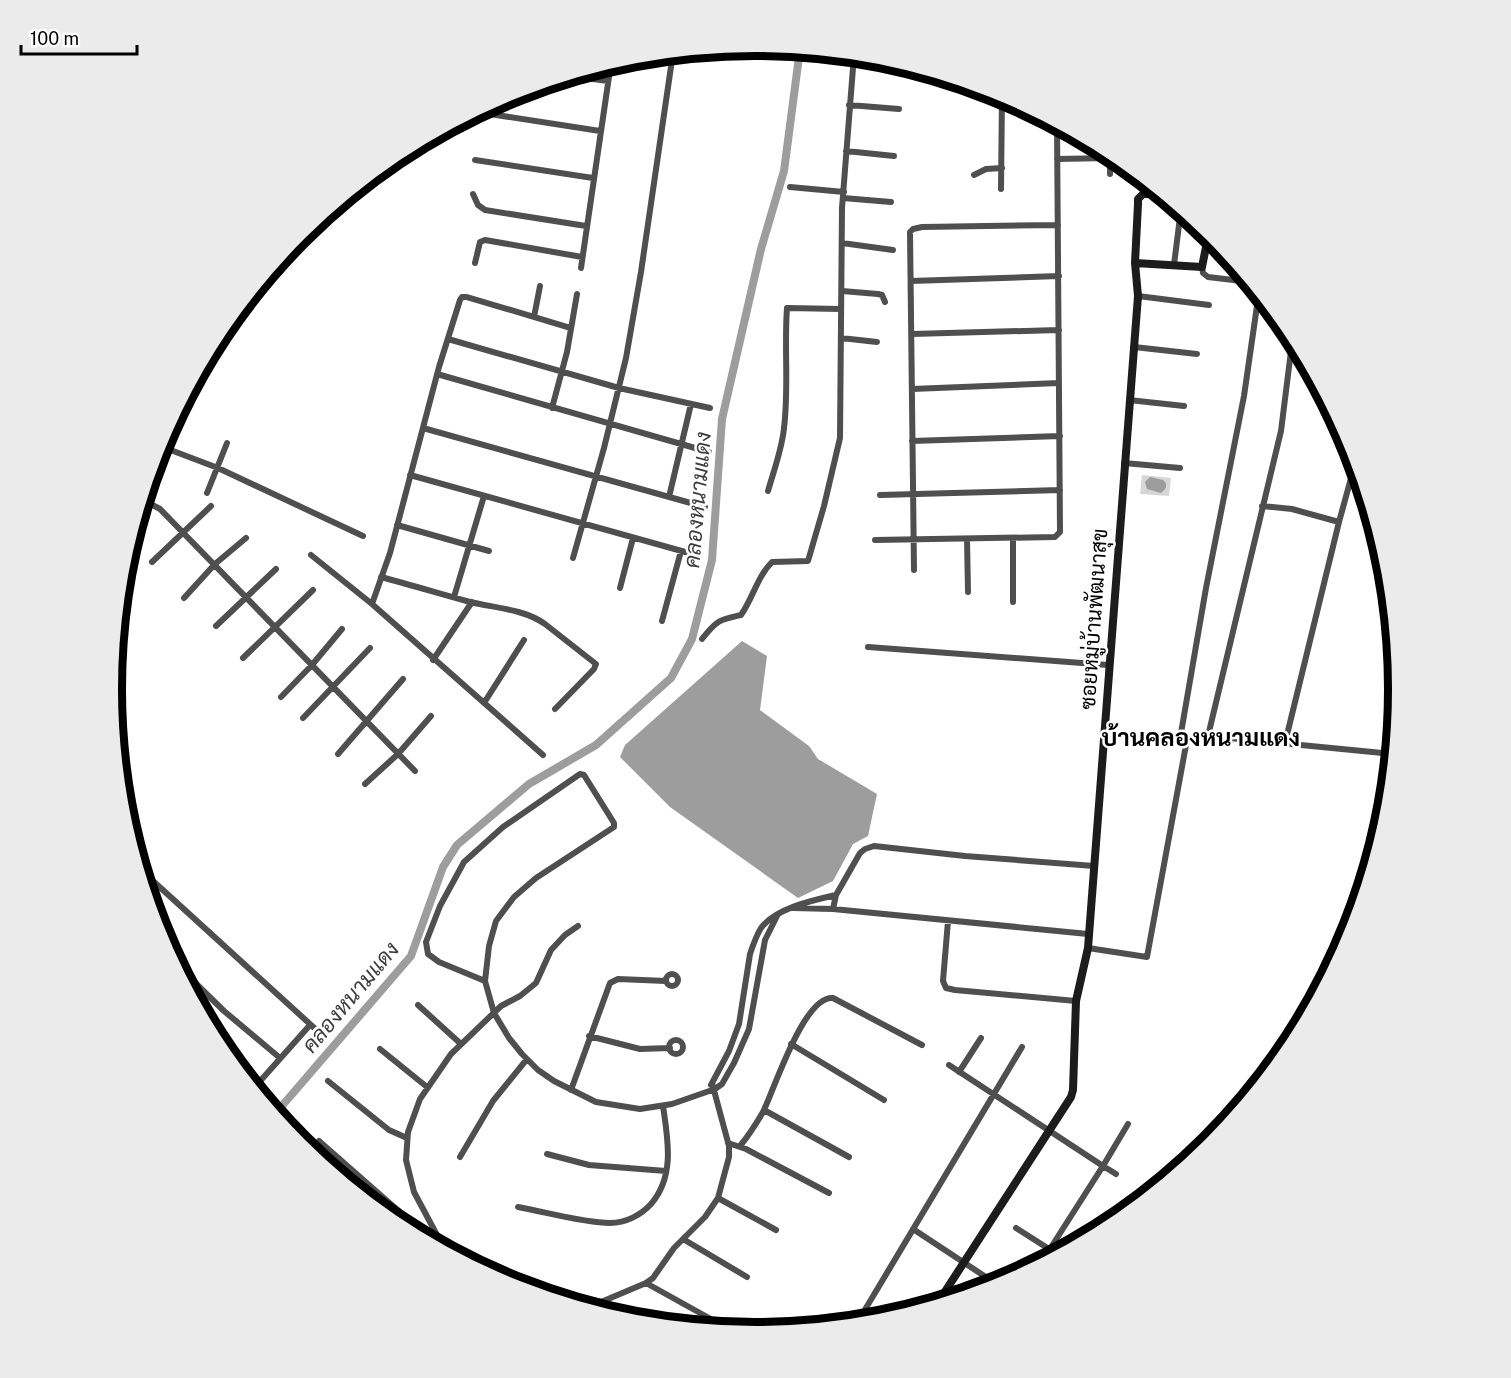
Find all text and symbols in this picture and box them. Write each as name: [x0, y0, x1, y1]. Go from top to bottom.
scale bar: [21, 18, 136, 56]
text: 100 m: [30, 28, 79, 49]
water label: คลองหนามแดง: [678, 431, 716, 569]
street label: ซอยหมู่บ้านพัฒนาสุข: [1075, 528, 1115, 711]
district label: บ้านคลองหนามแดง: [1102, 722, 1300, 751]
water label: คลองหนามแดง: [296, 936, 404, 1058]

